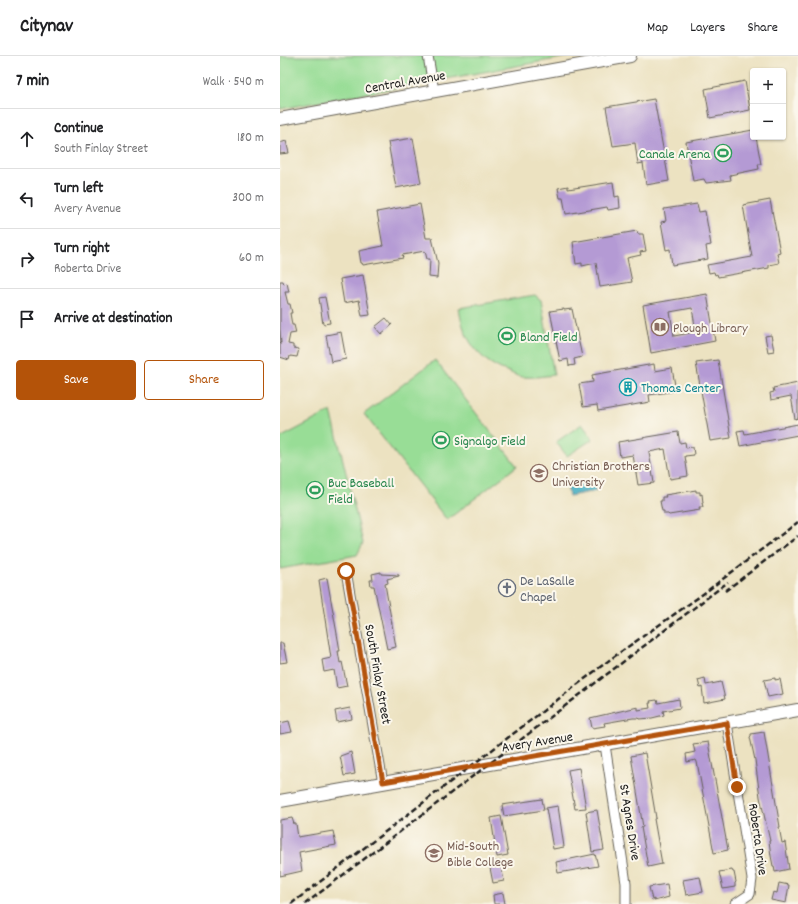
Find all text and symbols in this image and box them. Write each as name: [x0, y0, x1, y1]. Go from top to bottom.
text: Citynav: [20, 14, 73, 41]
text: Map: [647, 18, 668, 38]
text: Layers: [690, 18, 725, 38]
text: Share: [747, 18, 778, 38]
street label: Central Avenue: [364, 66, 447, 100]
map controls: [750, 68, 786, 140]
button: +: [750, 68, 786, 104]
text: 7 min: [16, 70, 49, 94]
text: Walk · 540 m: [203, 73, 264, 92]
button: −: [750, 104, 786, 140]
text: Continue: [54, 118, 103, 140]
icon: ahead: [16, 128, 38, 150]
text: 180 m: [237, 129, 264, 148]
text: South Finlay Street: [54, 140, 148, 159]
sports icon: Canale Arena: [713, 143, 733, 163]
place label: Canale Arena: [639, 145, 710, 165]
text: Turn left: [54, 178, 103, 200]
icon: left: [16, 188, 38, 210]
text: 300 m: [232, 189, 264, 208]
text: Avery Avenue: [54, 200, 121, 219]
text: Turn right: [54, 238, 110, 260]
icon: right: [16, 248, 38, 270]
text: 60 m: [239, 249, 264, 268]
text: Roberta Drive: [54, 260, 121, 279]
icon: arrive: [16, 308, 38, 330]
text: Arrive at destination: [54, 308, 172, 330]
library icon: Plough Library: [650, 317, 670, 337]
place label: Plough Library: [673, 319, 748, 339]
sports icon: Bland Field: [497, 326, 517, 346]
place label: Bland Field: [520, 328, 578, 348]
button: Save: [16, 360, 136, 400]
button: Share: [144, 360, 264, 400]
building icon: Thomas Center: [618, 377, 638, 397]
place label: Thomas Center: [641, 379, 721, 399]
sports icon: Signalgo Field: [431, 430, 451, 450]
place label: Signalgo Field: [454, 432, 526, 452]
place label: Christian Brothers University: [552, 457, 650, 493]
school or university icon: Christian Brothers University: [529, 463, 549, 483]
place label: Buc Baseball Field: [328, 474, 395, 510]
sports icon: Buc Baseball Field: [305, 480, 325, 500]
route start: [337, 562, 355, 580]
place label: De LaSalle Chapel: [520, 572, 574, 608]
church icon: De LaSalle Chapel: [497, 578, 517, 598]
street label: South Finlay Street: [358, 623, 396, 726]
street label: Avery Avenue: [500, 727, 574, 758]
route end: [728, 778, 746, 796]
street label: St Agnes Drive: [613, 783, 645, 862]
street label: Roberta Drive: [742, 802, 772, 877]
place label: Mid-South Bible College: [447, 837, 513, 873]
school or university icon: Mid-South Bible College: [424, 843, 444, 863]

